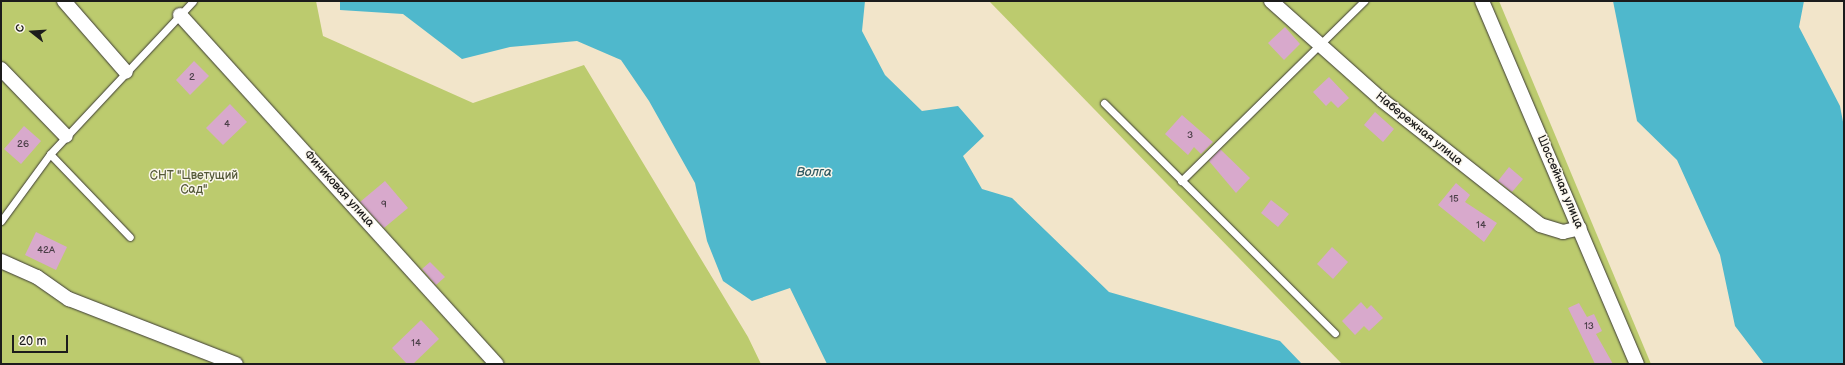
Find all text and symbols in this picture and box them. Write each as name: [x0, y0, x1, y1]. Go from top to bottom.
north arrow: [12, 12, 52, 52]
text: С: [13, 23, 27, 34]
house number: 2: [189, 72, 195, 84]
street label: Набережная улица: [1372, 89, 1466, 169]
house number: 4: [224, 119, 230, 131]
house number: 3: [1187, 130, 1193, 142]
street label: Шоссейная улица: [1534, 133, 1586, 231]
house number: 26: [17, 139, 29, 151]
street label: Финиковая улица: [301, 148, 377, 230]
water label: Волга: [796, 164, 832, 180]
park label: СНТ "Цветущий Сад": [150, 169, 238, 197]
house number: 15: [1449, 194, 1459, 206]
house number: 9: [381, 199, 387, 211]
house number: 14: [1476, 220, 1486, 232]
house number: 42А: [37, 245, 55, 257]
house number: 13: [1584, 321, 1594, 333]
scale bar: [14, 327, 70, 353]
text: 20 m: [19, 334, 46, 349]
house number: 14: [411, 338, 421, 350]

